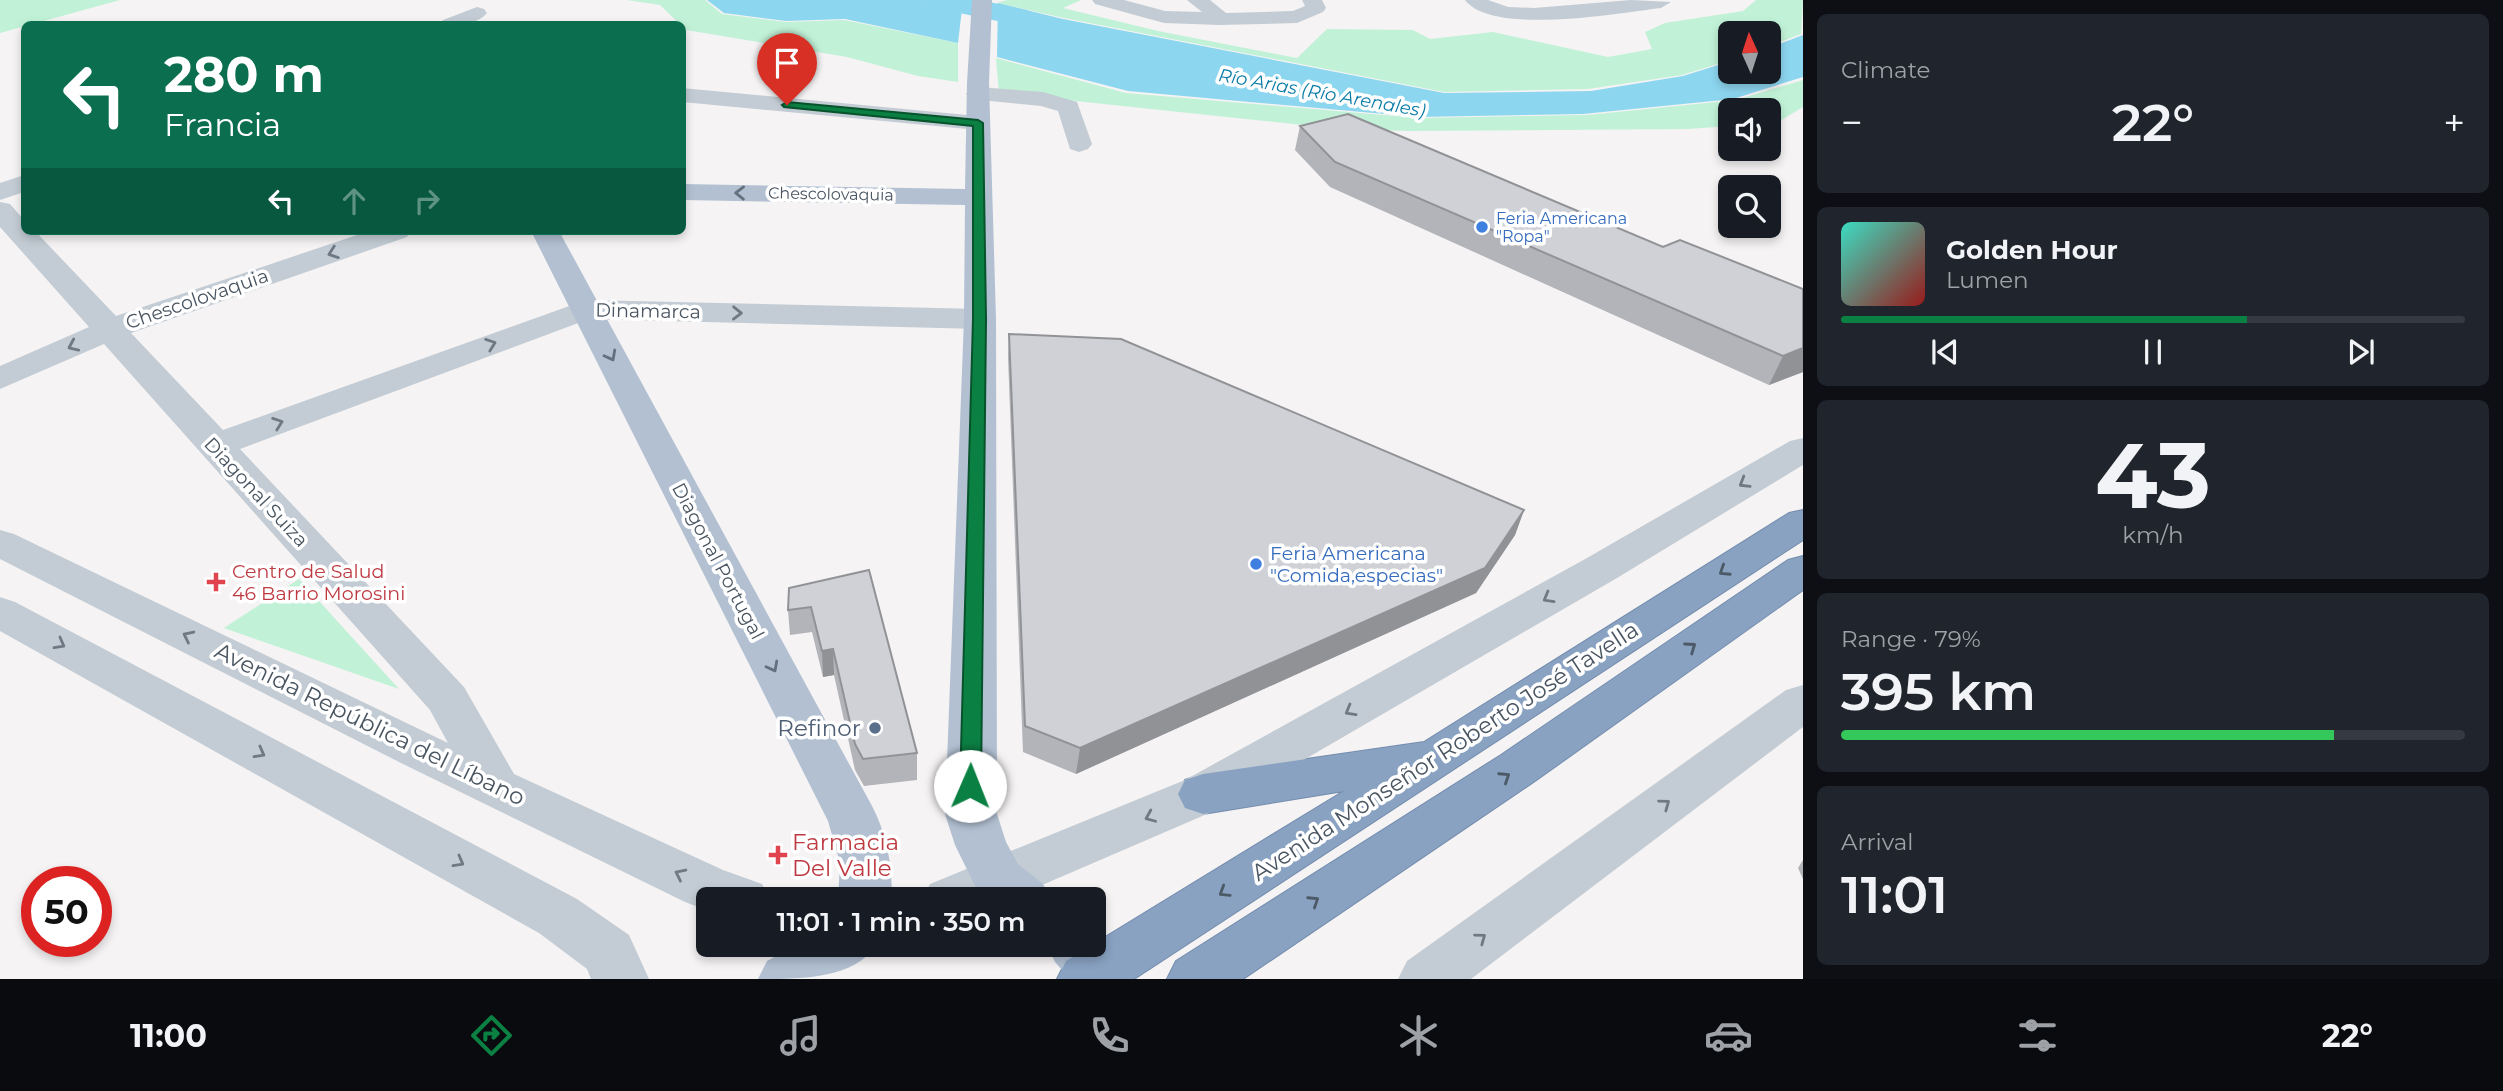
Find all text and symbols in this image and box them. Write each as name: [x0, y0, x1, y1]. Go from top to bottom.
north arrow: [1718, 21, 1782, 84]
map controls: [1718, 21, 1781, 238]
pin: [757, 33, 817, 105]
icon: arrive: [768, 44, 806, 82]
text: 280 m: [164, 45, 324, 104]
icon: left: [49, 49, 140, 140]
text: Climate: [1841, 56, 1930, 84]
water label: Río Arias (Río Arenales): [1217, 64, 1427, 122]
text: 22°: [2112, 91, 2194, 154]
button: sound: [1718, 98, 1781, 161]
text: −: [1841, 99, 1863, 146]
text: +: [2443, 99, 2465, 146]
text: Francia: [164, 105, 281, 144]
button: search: [1718, 175, 1781, 238]
icon: left: [262, 182, 300, 220]
icon: ahead: [335, 182, 373, 220]
icon: right: [408, 182, 446, 220]
street label: Chescolovaquia: [768, 183, 894, 205]
one-way arrow: [734, 185, 745, 200]
place label: Feria Americana "Ropa": [1496, 209, 1627, 246]
marker: Feria Americana "Ropa": [1474, 219, 1490, 235]
text: Golden Hour: [1946, 234, 2118, 266]
one-way arrow: [327, 245, 339, 259]
street label: Chescolovaquia: [123, 264, 271, 334]
text: Lumen: [1946, 266, 2029, 294]
street label: Dinamarca: [595, 299, 701, 323]
one-way arrow: [732, 305, 743, 321]
icon: previous: [1926, 333, 1964, 371]
icon: pause: [2134, 333, 2172, 371]
icon: next: [2342, 333, 2380, 371]
one-way arrow: [67, 338, 80, 352]
one-way arrow: [485, 339, 497, 353]
one-way arrow: [602, 349, 616, 362]
one-way arrow: [271, 417, 283, 431]
text: 43: [2095, 420, 2211, 531]
street label: Diagonal Suiza: [199, 432, 313, 552]
one-way arrow: [1739, 475, 1752, 488]
street label: Diagonal Portugal: [667, 479, 769, 643]
text: km/h: [2122, 521, 2184, 549]
place label: Feria Americana "Comida,especias": [1270, 542, 1443, 587]
marker: Feria Americana "Comida,especias": [1248, 556, 1264, 572]
place label: Centro de Salud 46 Barrio Morosini: [232, 560, 405, 605]
one-way arrow: [1719, 562, 1732, 575]
marker: Centro de Salud 46 Barrio Morosini: [206, 572, 226, 592]
one-way arrow: [1542, 590, 1555, 603]
street label: Avenida Monseñor Roberto José Tavella: [1246, 615, 1644, 887]
text: Range · 79%: [1841, 625, 1981, 653]
one-way arrow: [183, 631, 195, 645]
one-way arrow: [53, 636, 65, 649]
street label: Avenida República del Líbano: [210, 637, 530, 811]
one-way arrow: [1683, 643, 1696, 655]
one-way arrow: [765, 659, 778, 672]
text: 395 km: [1841, 660, 2036, 723]
one-way arrow: [1345, 702, 1358, 715]
place label: Refinor: [777, 714, 861, 742]
marker: Refinor: [867, 720, 883, 736]
one-way arrow: [252, 745, 265, 758]
position arrow: [933, 749, 1007, 823]
one-way arrow: [1497, 772, 1510, 785]
one-way arrow: [1657, 799, 1670, 812]
one-way arrow: [1144, 809, 1156, 823]
place label: Farmacia Del Valle: [792, 828, 899, 882]
text: Arrival: [1841, 828, 1914, 856]
marker: Farmacia Del Valle: [770, 847, 786, 863]
one-way arrow: [452, 854, 465, 867]
text: 11:01: [1841, 863, 1948, 926]
speed limit sign: 50: [21, 866, 112, 957]
one-way arrow: [675, 868, 687, 882]
one-way arrow: [1218, 884, 1231, 897]
one-way arrow: [1307, 897, 1320, 910]
text: 11:01 · 1 min · 350 m: [777, 906, 1025, 938]
one-way arrow: [1474, 934, 1486, 947]
icon: directions: [467, 1011, 516, 1060]
icon: music: [776, 1011, 825, 1060]
icon: phone: [1085, 1011, 1134, 1060]
icon: climate: [1394, 1011, 1443, 1060]
icon: car: [1704, 1011, 1753, 1060]
icon: filters: [2013, 1011, 2062, 1060]
text: 11:00: [130, 1016, 207, 1055]
text: 22°: [2322, 1016, 2373, 1055]

